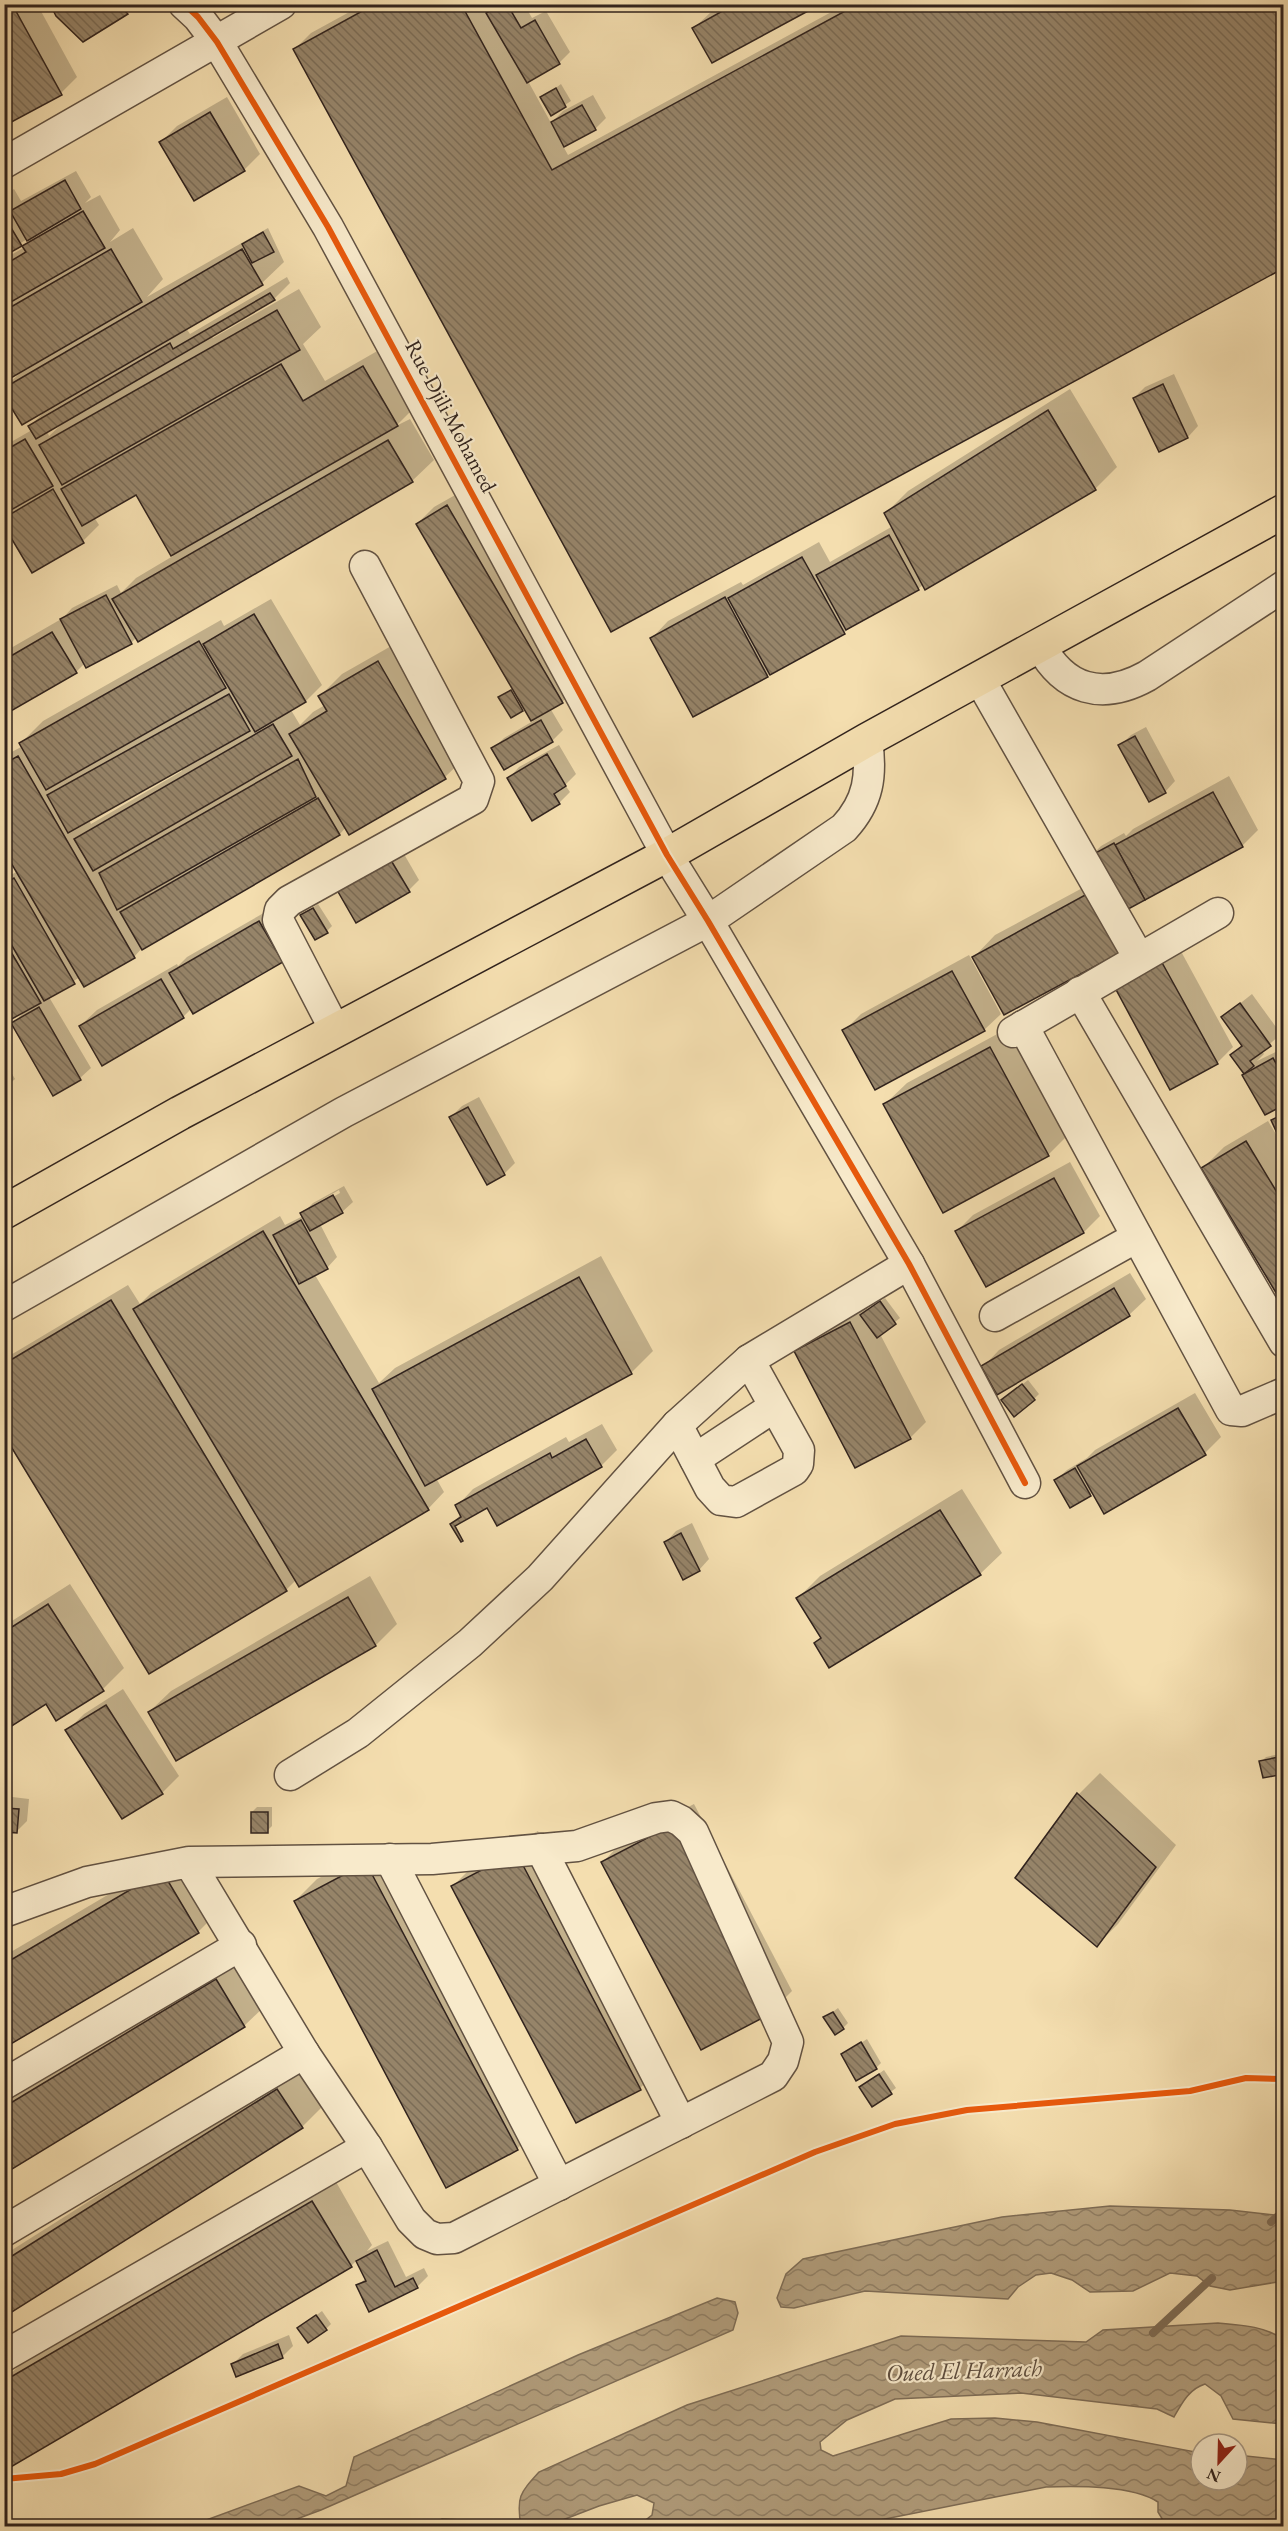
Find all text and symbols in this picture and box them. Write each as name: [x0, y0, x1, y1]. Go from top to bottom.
street label: Rue Djili Mohamed: [399, 335, 504, 498]
water label: Oued El Harrach: [885, 2352, 1043, 2388]
north arrow: [1189, 2432, 1249, 2492]
text: N: [1204, 2463, 1224, 2488]

